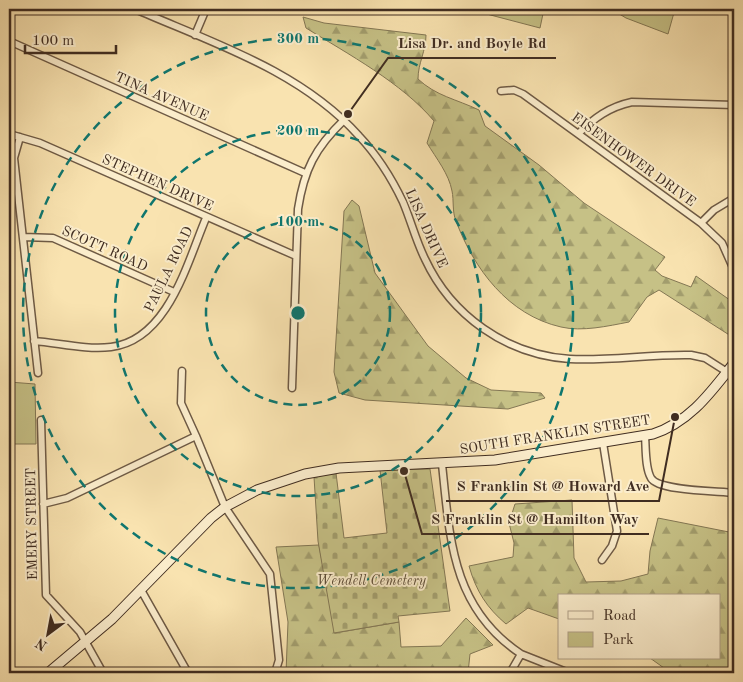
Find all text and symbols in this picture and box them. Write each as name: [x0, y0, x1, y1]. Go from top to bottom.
scale bar: [25, 22, 116, 54]
callout: Lisa Dr. and Boyle Rd: [388, 28, 556, 58]
text: 300 m: [277, 32, 319, 47]
text: 100 m: [32, 34, 74, 49]
text: Lisa Dr. and Boyle Rd: [398, 37, 546, 52]
street label: TINA AVENUE: [113, 70, 210, 124]
street label: EISENHOWER DRIVE: [569, 110, 698, 209]
text: 200 m: [277, 124, 319, 139]
street label: STEPHEN DRIVE: [100, 152, 215, 214]
street label: LISA DRIVE: [402, 187, 450, 270]
text: 100 m: [277, 215, 319, 230]
street label: SCOTT ROAD: [60, 224, 150, 274]
street label: PAULA ROAD: [142, 224, 196, 315]
centre of rings: [289, 304, 307, 322]
street label: SOUTH FRANKLIN STREET: [459, 413, 652, 457]
street label: EMERY STREET: [24, 468, 40, 580]
callout: S Franklin St @ Howard Ave: [446, 471, 659, 501]
text: S Franklin St @ Howard Ave: [457, 480, 649, 495]
callout: S Franklin St @ Hamilton Way: [422, 504, 649, 534]
text: S Franklin St @ Hamilton Way: [431, 513, 639, 528]
park label: Wendell Cemetery: [316, 574, 427, 589]
legend: [558, 594, 720, 660]
text: Road: [603, 609, 637, 624]
north arrow: [22, 610, 72, 660]
text: Park: [603, 633, 634, 648]
text: N: [33, 635, 50, 653]

